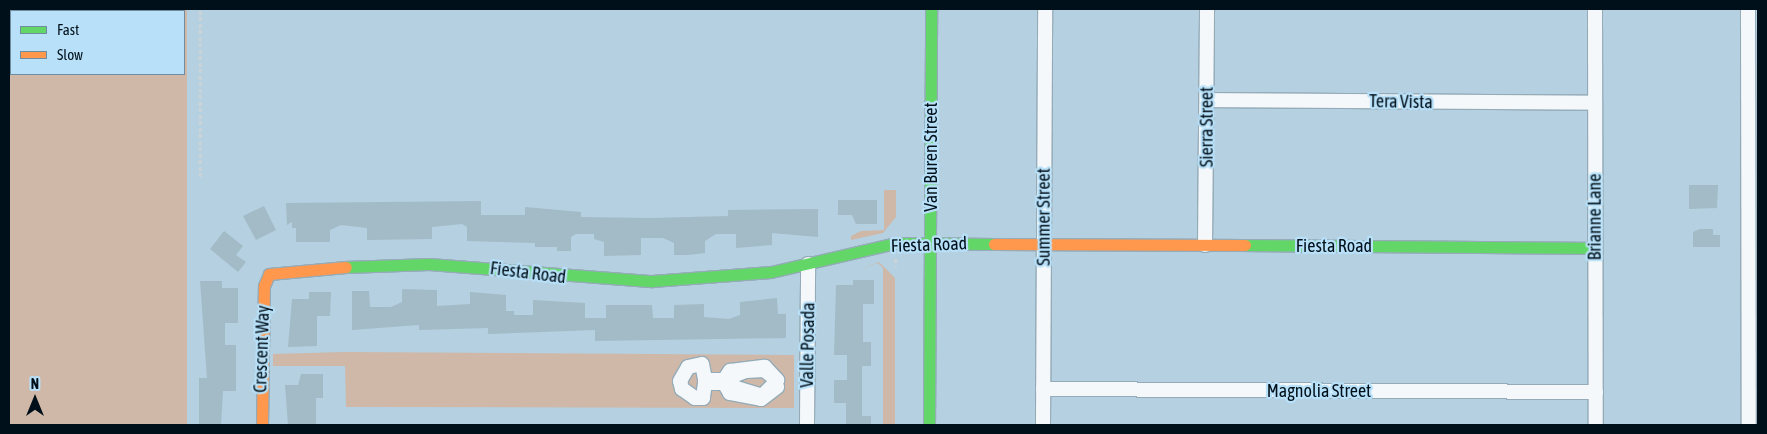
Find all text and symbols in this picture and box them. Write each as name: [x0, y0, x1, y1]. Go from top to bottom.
legend: [10, 10, 185, 75]
text: Fast: [57, 21, 79, 38]
text: Slow: [57, 46, 83, 63]
street label: Sierra Street: [1196, 87, 1218, 167]
street label: Tera Vista: [1369, 91, 1433, 113]
street label: Van Buren Street: [920, 102, 942, 212]
street label: Summer Street: [1033, 168, 1055, 266]
street label: Brianne Lane: [1584, 174, 1606, 260]
street label: Fiesta Road: [890, 233, 968, 257]
street label: Fiesta Road: [1296, 235, 1372, 257]
street label: Fiesta Road: [489, 258, 567, 288]
street label: Valle Posada: [796, 302, 820, 388]
street label: Crescent Way: [250, 305, 274, 393]
north arrow: [10, 374, 60, 424]
text: N: [31, 376, 39, 392]
street label: Magnolia Street: [1267, 380, 1371, 402]

